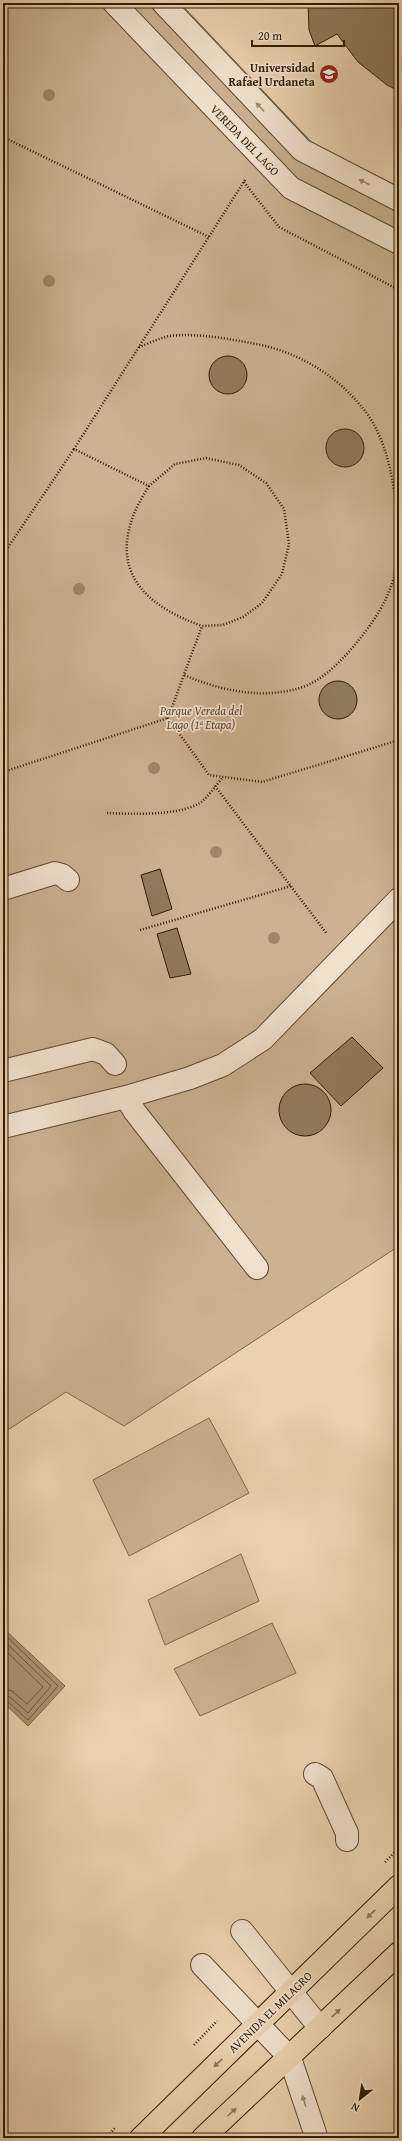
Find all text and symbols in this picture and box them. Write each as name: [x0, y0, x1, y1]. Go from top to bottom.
scale bar: [252, 22, 344, 48]
text: 20 m: [258, 27, 282, 44]
place label: Universidad Rafael Urdaneta: [229, 59, 316, 90]
school or university icon: Universidad Rafael Urdaneta: [318, 63, 340, 85]
street label: VEREDA DEL LAGO: [207, 101, 283, 179]
one-way arrow: [255, 102, 265, 112]
one-way arrow: [358, 179, 370, 185]
park label: Parque Vereda del Lago (1ª Etapa): [159, 702, 242, 733]
one-way arrow: [366, 1909, 376, 1918]
street label: AVENIDA EL MILAGRO: [224, 1967, 316, 2057]
one-way arrow: [331, 2008, 341, 2018]
one-way arrow: [213, 2058, 223, 2068]
north arrow: [340, 2079, 380, 2119]
one-way arrow: [301, 2094, 307, 2106]
text: N: [347, 2099, 362, 2116]
one-way arrow: [227, 2107, 237, 2117]

